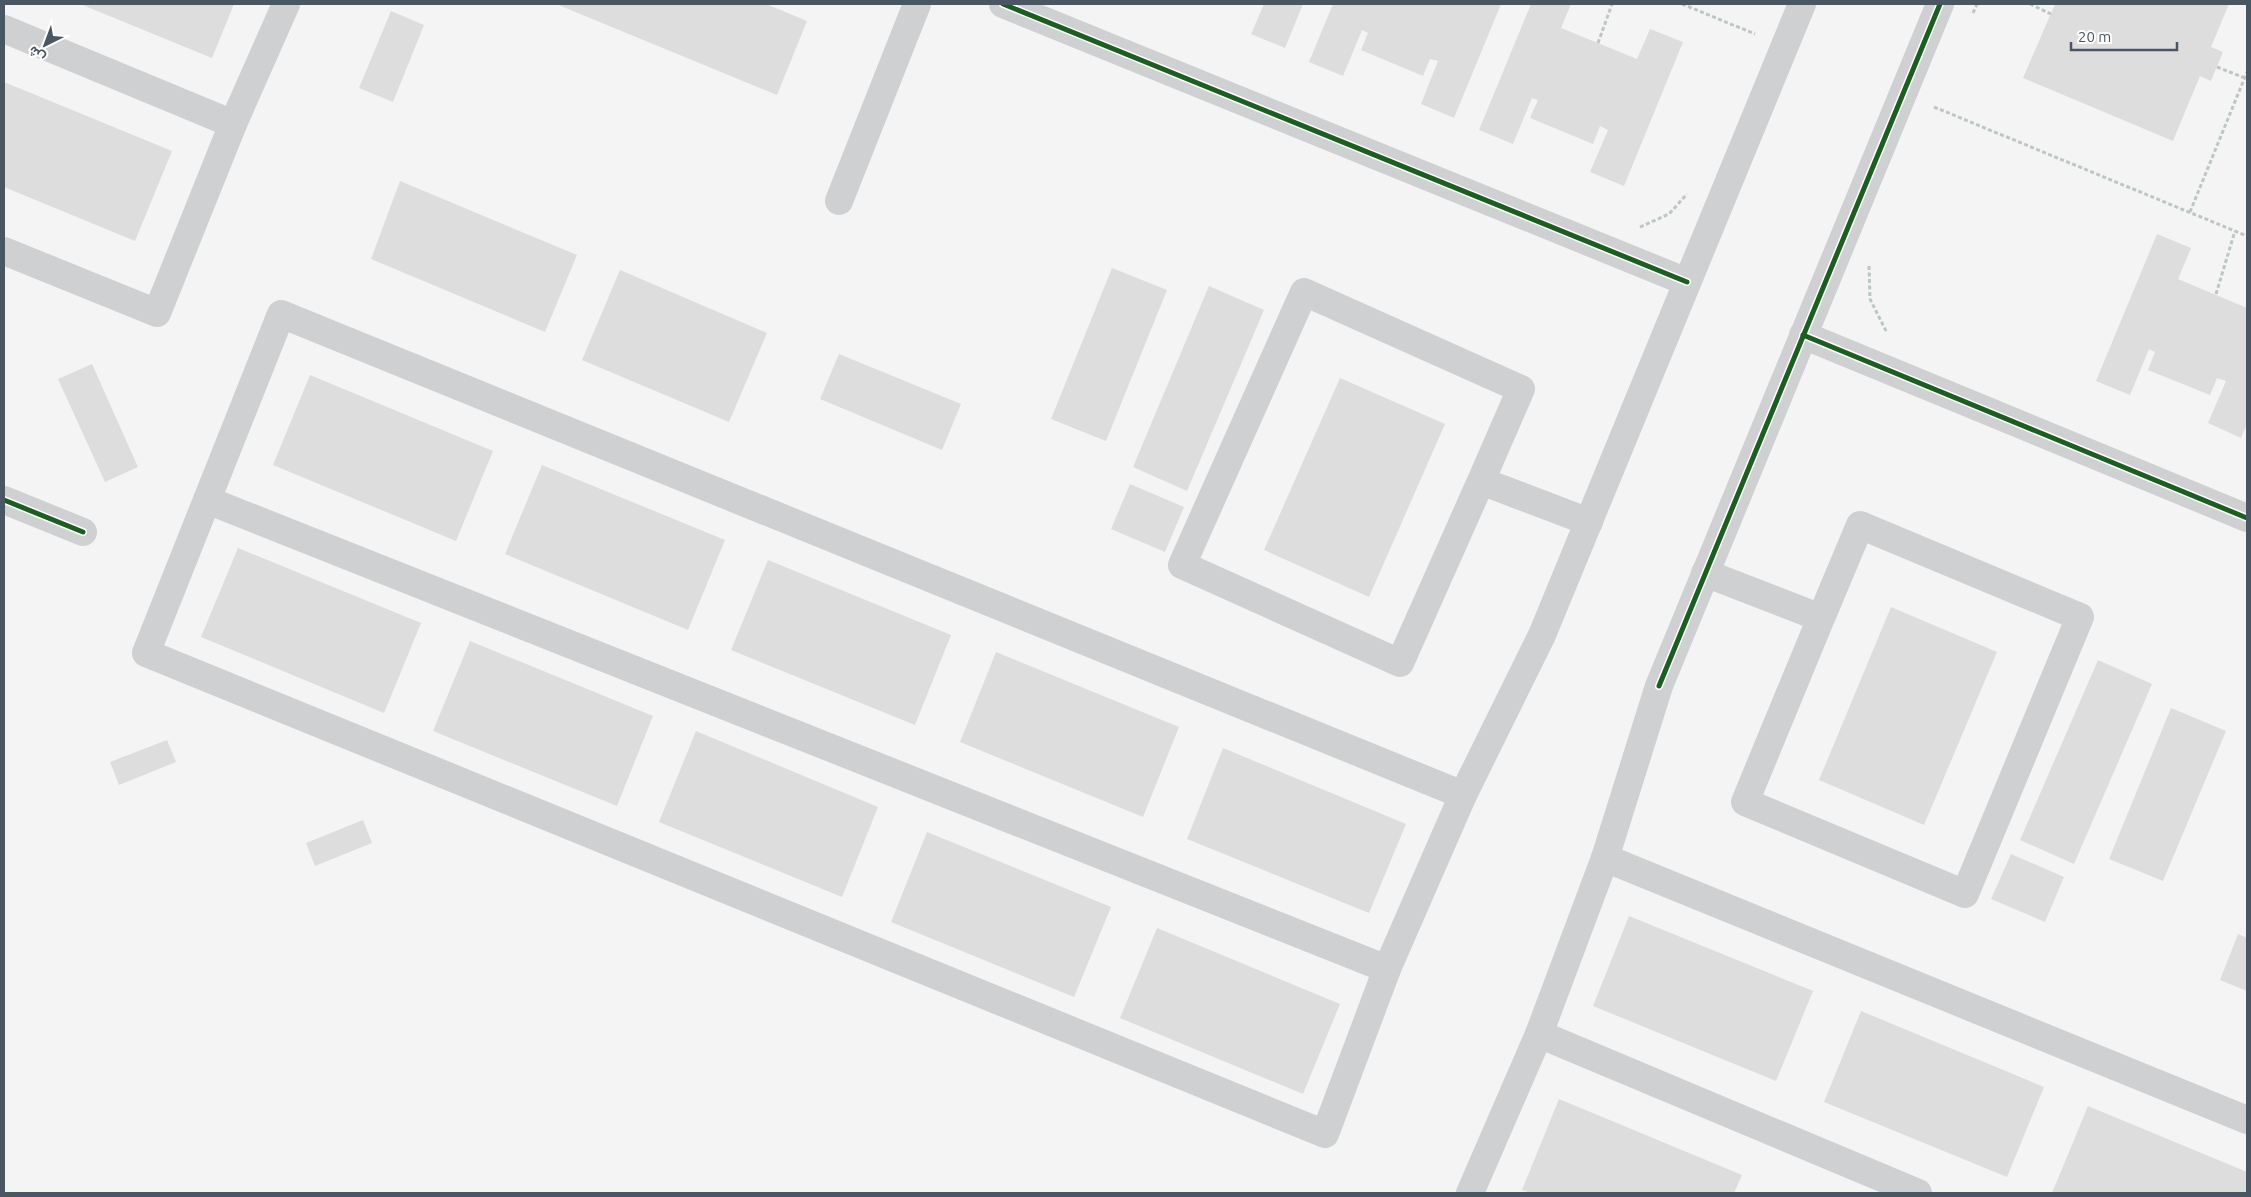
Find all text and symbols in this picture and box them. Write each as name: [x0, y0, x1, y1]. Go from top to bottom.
north arrow: [20, 20, 70, 70]
scale bar: [2071, 20, 2177, 52]
text: 20 m: [2078, 28, 2111, 45]
text: ش: [25, 42, 49, 66]

